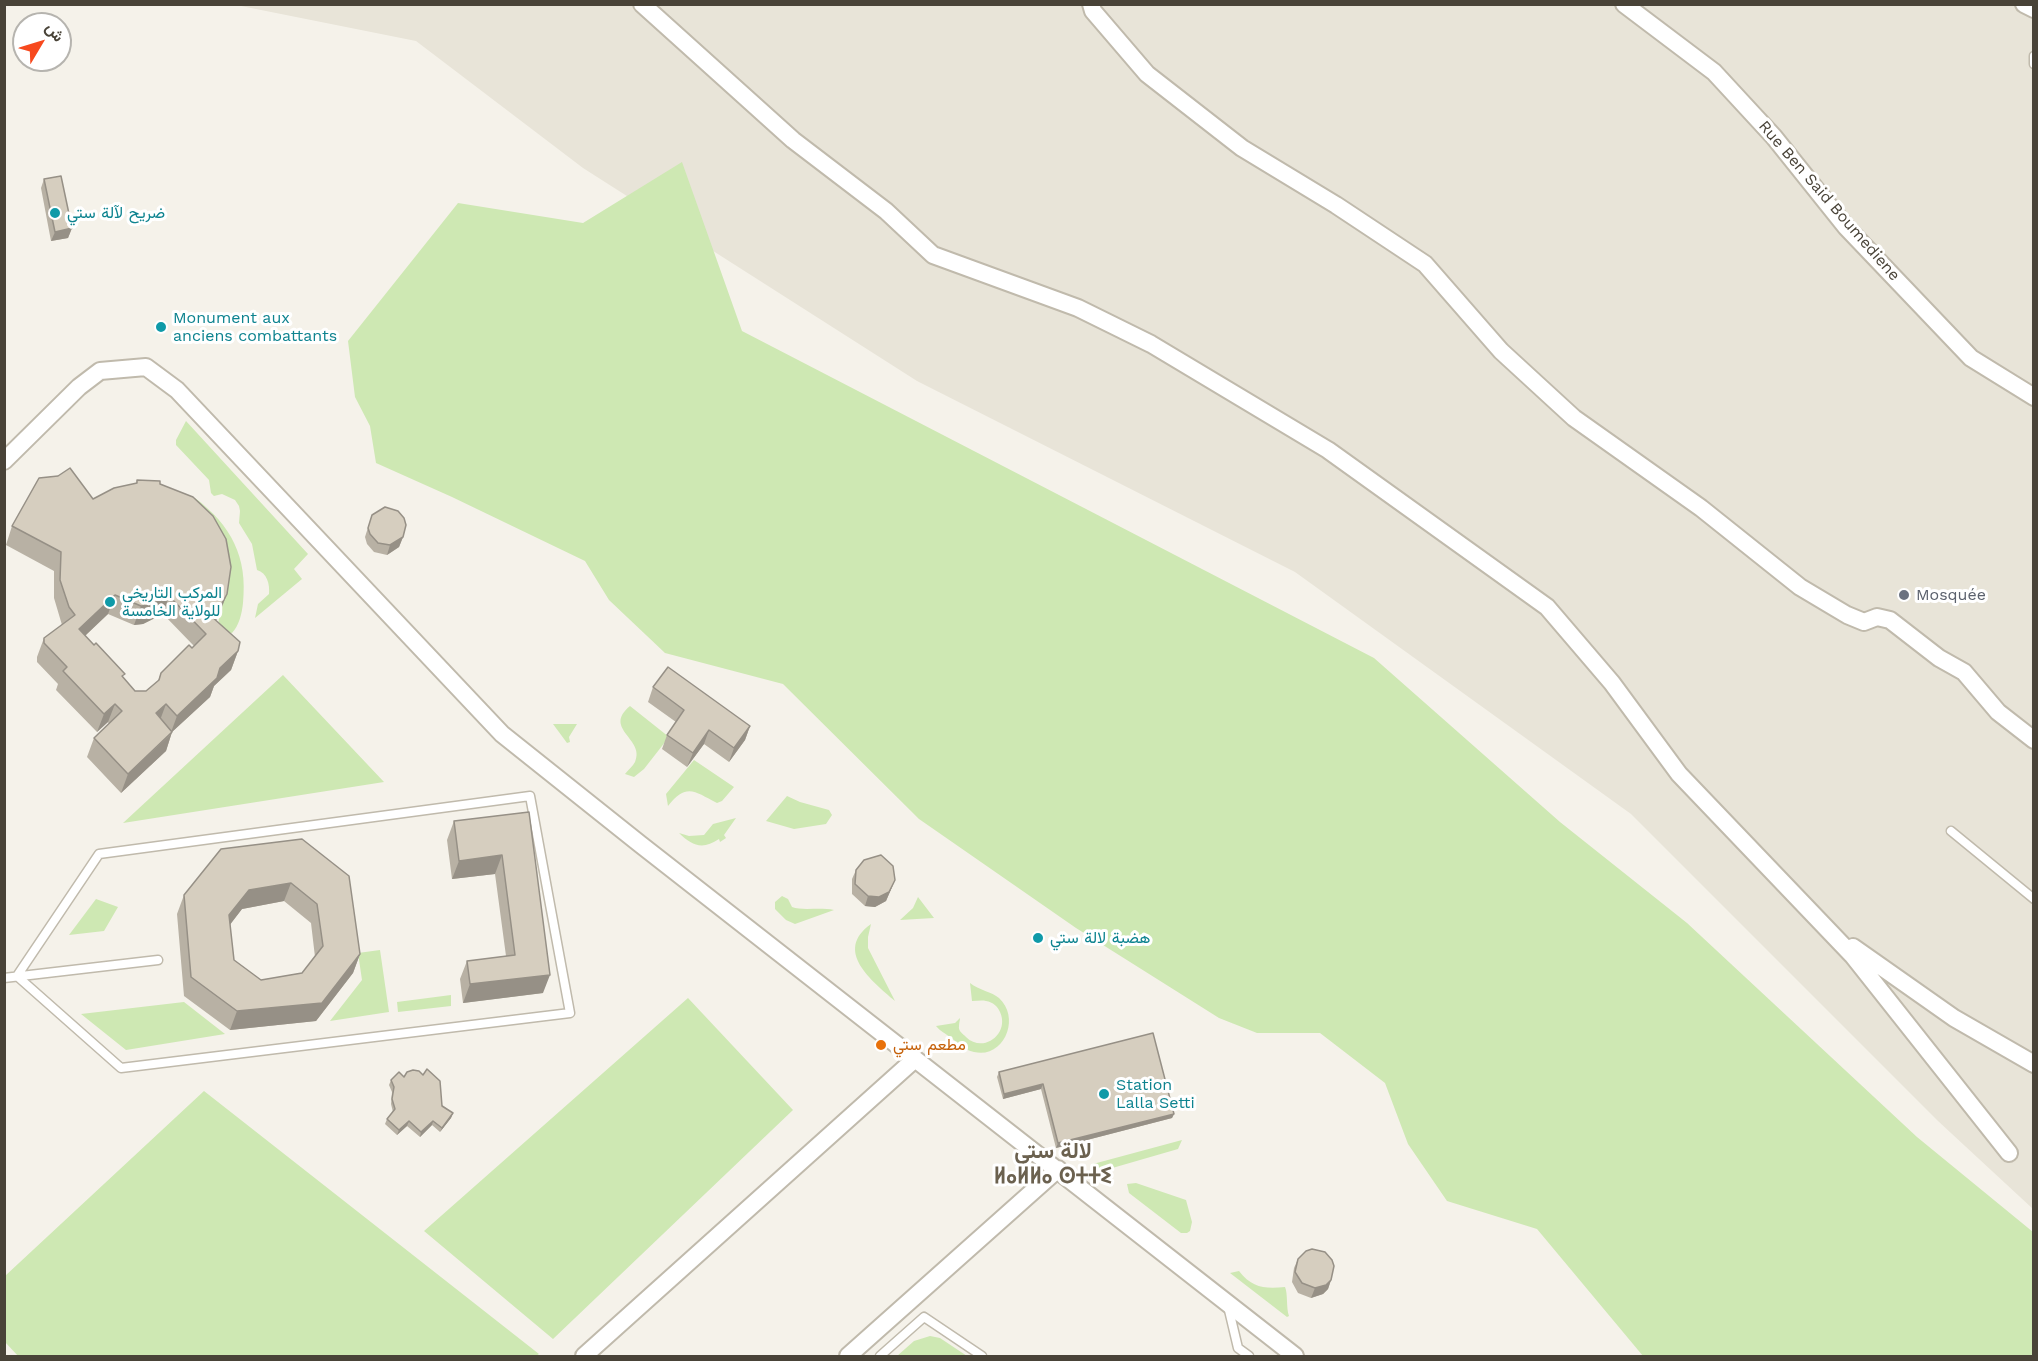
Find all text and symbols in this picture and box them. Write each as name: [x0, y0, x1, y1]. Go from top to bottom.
north arrow: [12, 12, 72, 72]
text: ش: [42, 18, 68, 45]
street label: Rue Ben Said Boumediene: [1754, 117, 1904, 285]
place label: ضريح لآلة ستي: [67, 203, 165, 223]
marker: ضريح لآلة ستي: [48, 206, 62, 220]
place label: Monument aux anciens combattants: [173, 308, 337, 346]
marker: Monument aux anciens combattants: [154, 320, 168, 334]
place label: المركب التاريخي للولاية الخامسة: [122, 583, 222, 621]
place label: Mosquée: [1916, 585, 1986, 605]
marker: Mosquée: [1897, 588, 1911, 602]
marker: المركب التاريخي للولاية الخامسة: [103, 595, 117, 609]
place label: هضبة لالة ستي: [1050, 928, 1150, 948]
marker: هضبة لالة ستي: [1031, 931, 1045, 945]
place label: مطعم ستي: [893, 1035, 966, 1055]
marker: مطعم ستي: [874, 1038, 888, 1052]
place label: Station Lalla Setti: [1116, 1075, 1195, 1113]
marker: Station Lalla Setti: [1097, 1087, 1111, 1101]
district label: لالة ستي ⵍⴰⵍⵍⴰ ⵙⵜⵜⵉ: [994, 1139, 1112, 1190]

